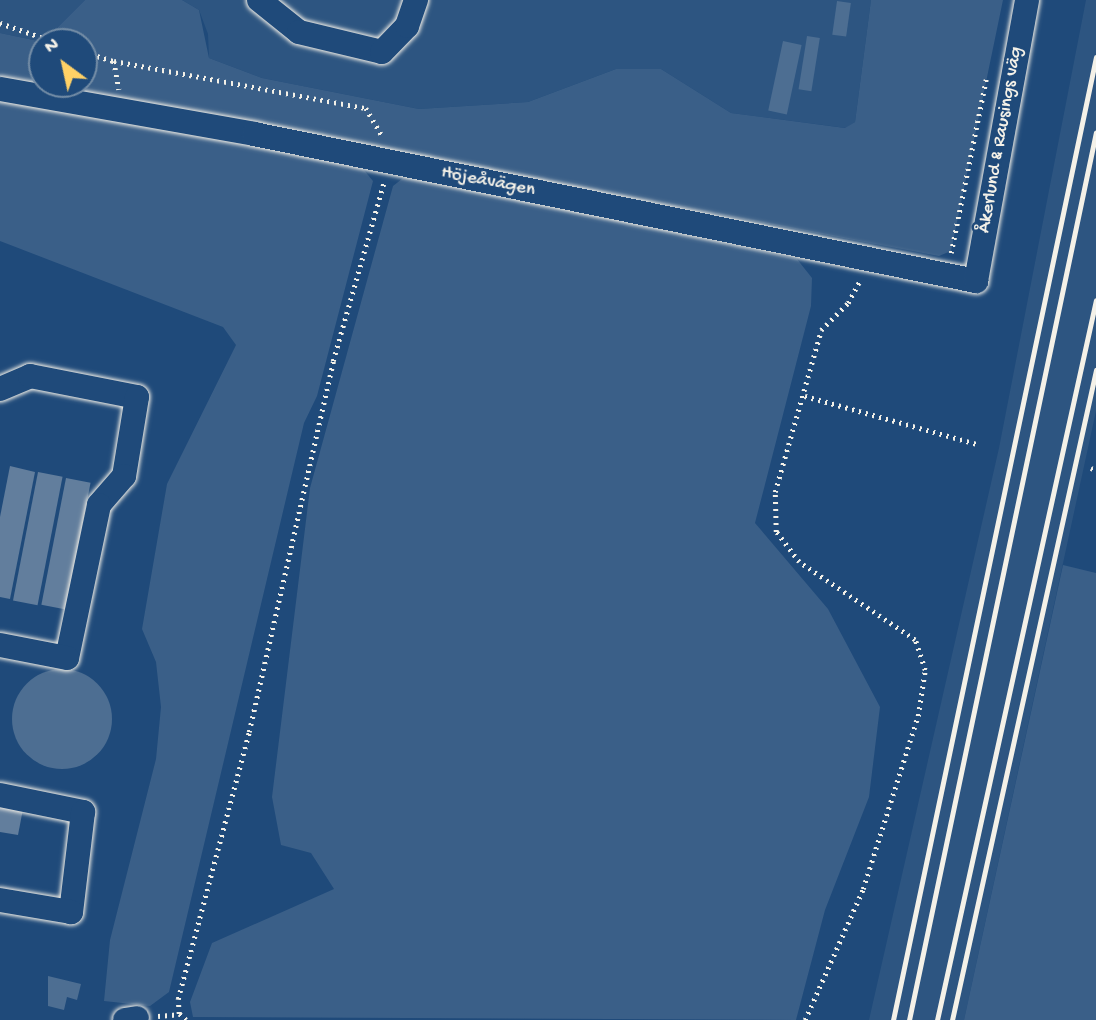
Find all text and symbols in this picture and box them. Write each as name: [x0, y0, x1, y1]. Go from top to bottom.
north arrow: [28, 28, 98, 98]
text: N: [41, 34, 64, 60]
street label: Åkerlund & Rausings väg: [973, 45, 1029, 235]
street label: Höjeåvägen: [439, 162, 537, 202]

